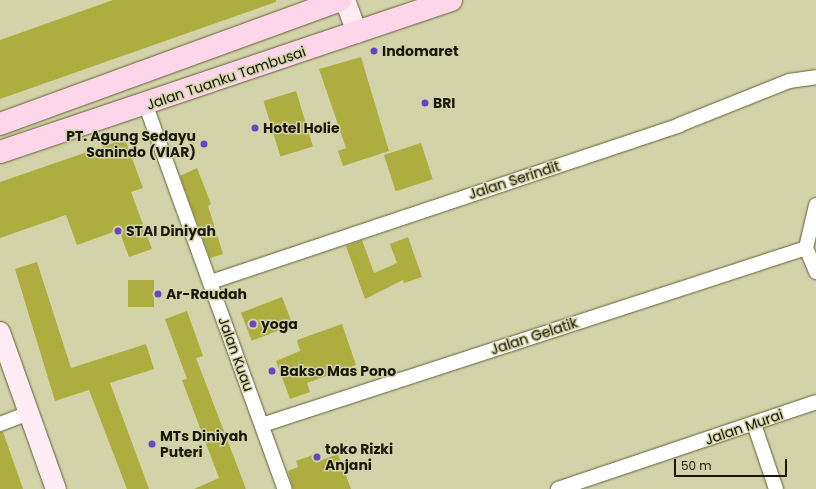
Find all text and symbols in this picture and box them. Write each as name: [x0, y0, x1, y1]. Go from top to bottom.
street label: Jalan Tuanku Tambusai: [144, 43, 308, 113]
place label: Indomaret: [382, 43, 459, 59]
marker: Indomaret: [369, 46, 379, 56]
place label: BRI: [433, 95, 455, 111]
marker: BRI: [420, 98, 430, 108]
place label: Hotel Holie: [263, 120, 340, 136]
marker: Hotel Holie: [250, 123, 260, 133]
place label: PT. Agung Sedayu Sanindo (VIAR): [66, 128, 196, 160]
marker: PT. Agung Sedayu Sanindo (VIAR): [199, 139, 209, 149]
street label: Jalan Serindit: [466, 157, 562, 203]
place label: STAI Diniyah: [126, 223, 216, 239]
marker: STAI Diniyah: [113, 226, 123, 236]
place label: Ar-Raudah: [166, 286, 247, 302]
marker: Ar-Raudah: [153, 289, 163, 299]
street label: Jalan Kuau: [215, 314, 257, 394]
street label: Jalan Gelatik: [488, 314, 580, 358]
place label: yoga: [261, 316, 298, 332]
marker: yoga: [248, 319, 258, 329]
place label: Bakso Mas Pono: [280, 363, 396, 379]
marker: Bakso Mas Pono: [267, 366, 277, 376]
street label: Jalan Murai: [703, 406, 785, 448]
place label: MTs Diniyah Puteri: [160, 428, 248, 460]
marker: MTs Diniyah Puteri: [147, 439, 157, 449]
place label: toko Rizki Anjani: [325, 441, 393, 474]
scale bar: [676, 451, 789, 477]
marker: toko Rizki Anjani: [312, 452, 322, 462]
text: 50 m: [681, 457, 712, 474]

